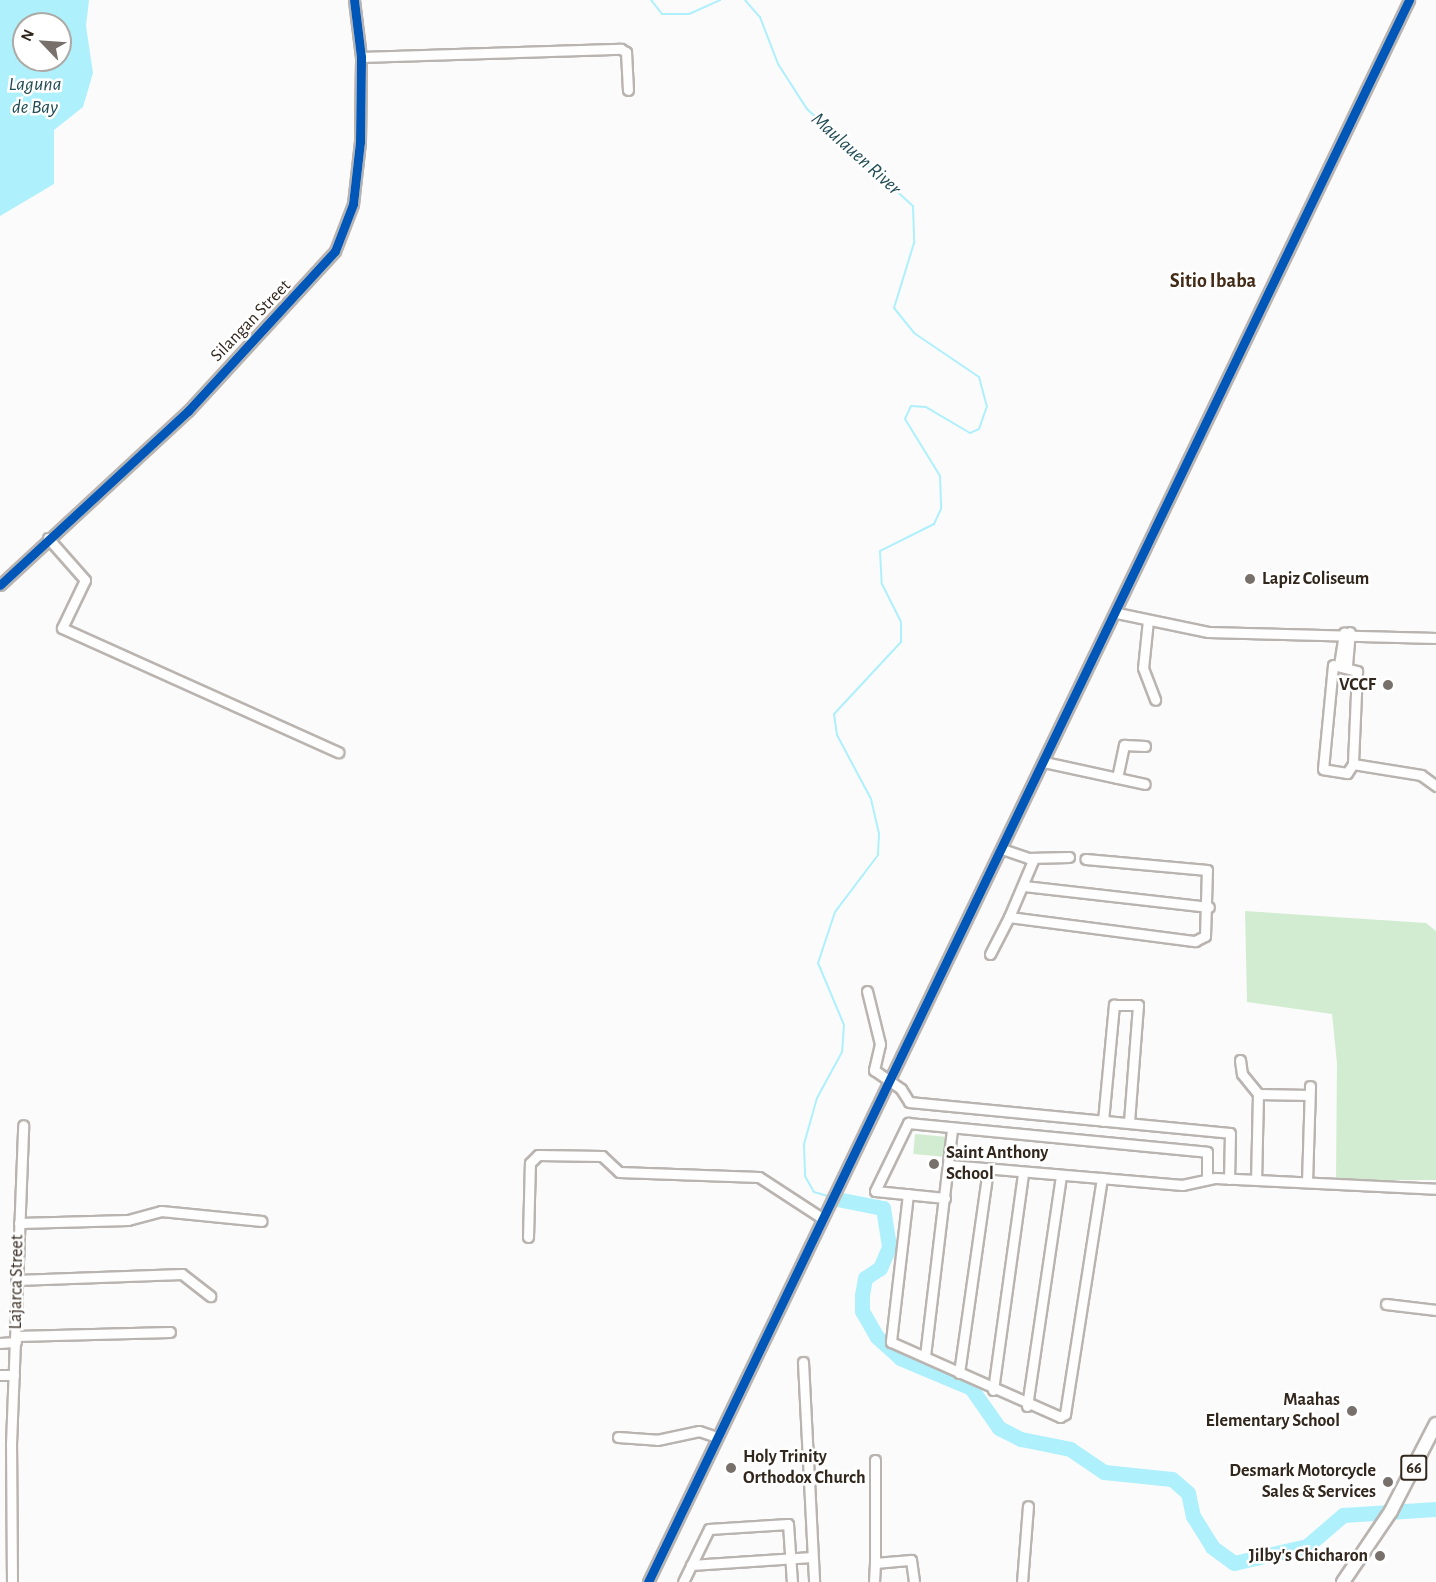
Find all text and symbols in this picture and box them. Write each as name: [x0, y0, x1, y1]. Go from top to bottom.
north arrow: [12, 12, 72, 72]
text: N: [18, 27, 37, 44]
water label: Laguna de Bay: [9, 73, 61, 120]
water label: Maulauen River: [806, 107, 906, 201]
district label: Sitio Ibaba: [1170, 269, 1256, 293]
street label: Silangan Street: [206, 275, 296, 367]
place label: Lapiz Coliseum: [1262, 568, 1369, 590]
marker: Lapiz Coliseum: [1243, 572, 1257, 586]
place label: VCCF: [1339, 674, 1376, 696]
marker: VCCF: [1381, 678, 1395, 692]
place label: Saint Anthony School: [946, 1143, 1048, 1186]
marker: Saint Anthony School: [927, 1157, 941, 1171]
street label: Lajarca Street: [5, 1234, 29, 1330]
place label: Maahas Elementary School: [1205, 1390, 1340, 1432]
marker: Maahas Elementary School: [1345, 1404, 1359, 1418]
place label: Holy Trinity Orthodox Church: [743, 1447, 865, 1490]
road number: 66: [1399, 1455, 1429, 1481]
marker: Holy Trinity Orthodox Church: [724, 1461, 738, 1475]
place label: Desmark Motorcycle Sales & Services: [1229, 1461, 1376, 1504]
marker: Desmark Motorcycle Sales & Services: [1381, 1475, 1395, 1489]
place label: Jilby's Chicharon: [1249, 1545, 1368, 1567]
marker: Jilby's Chicharon: [1373, 1549, 1387, 1563]

